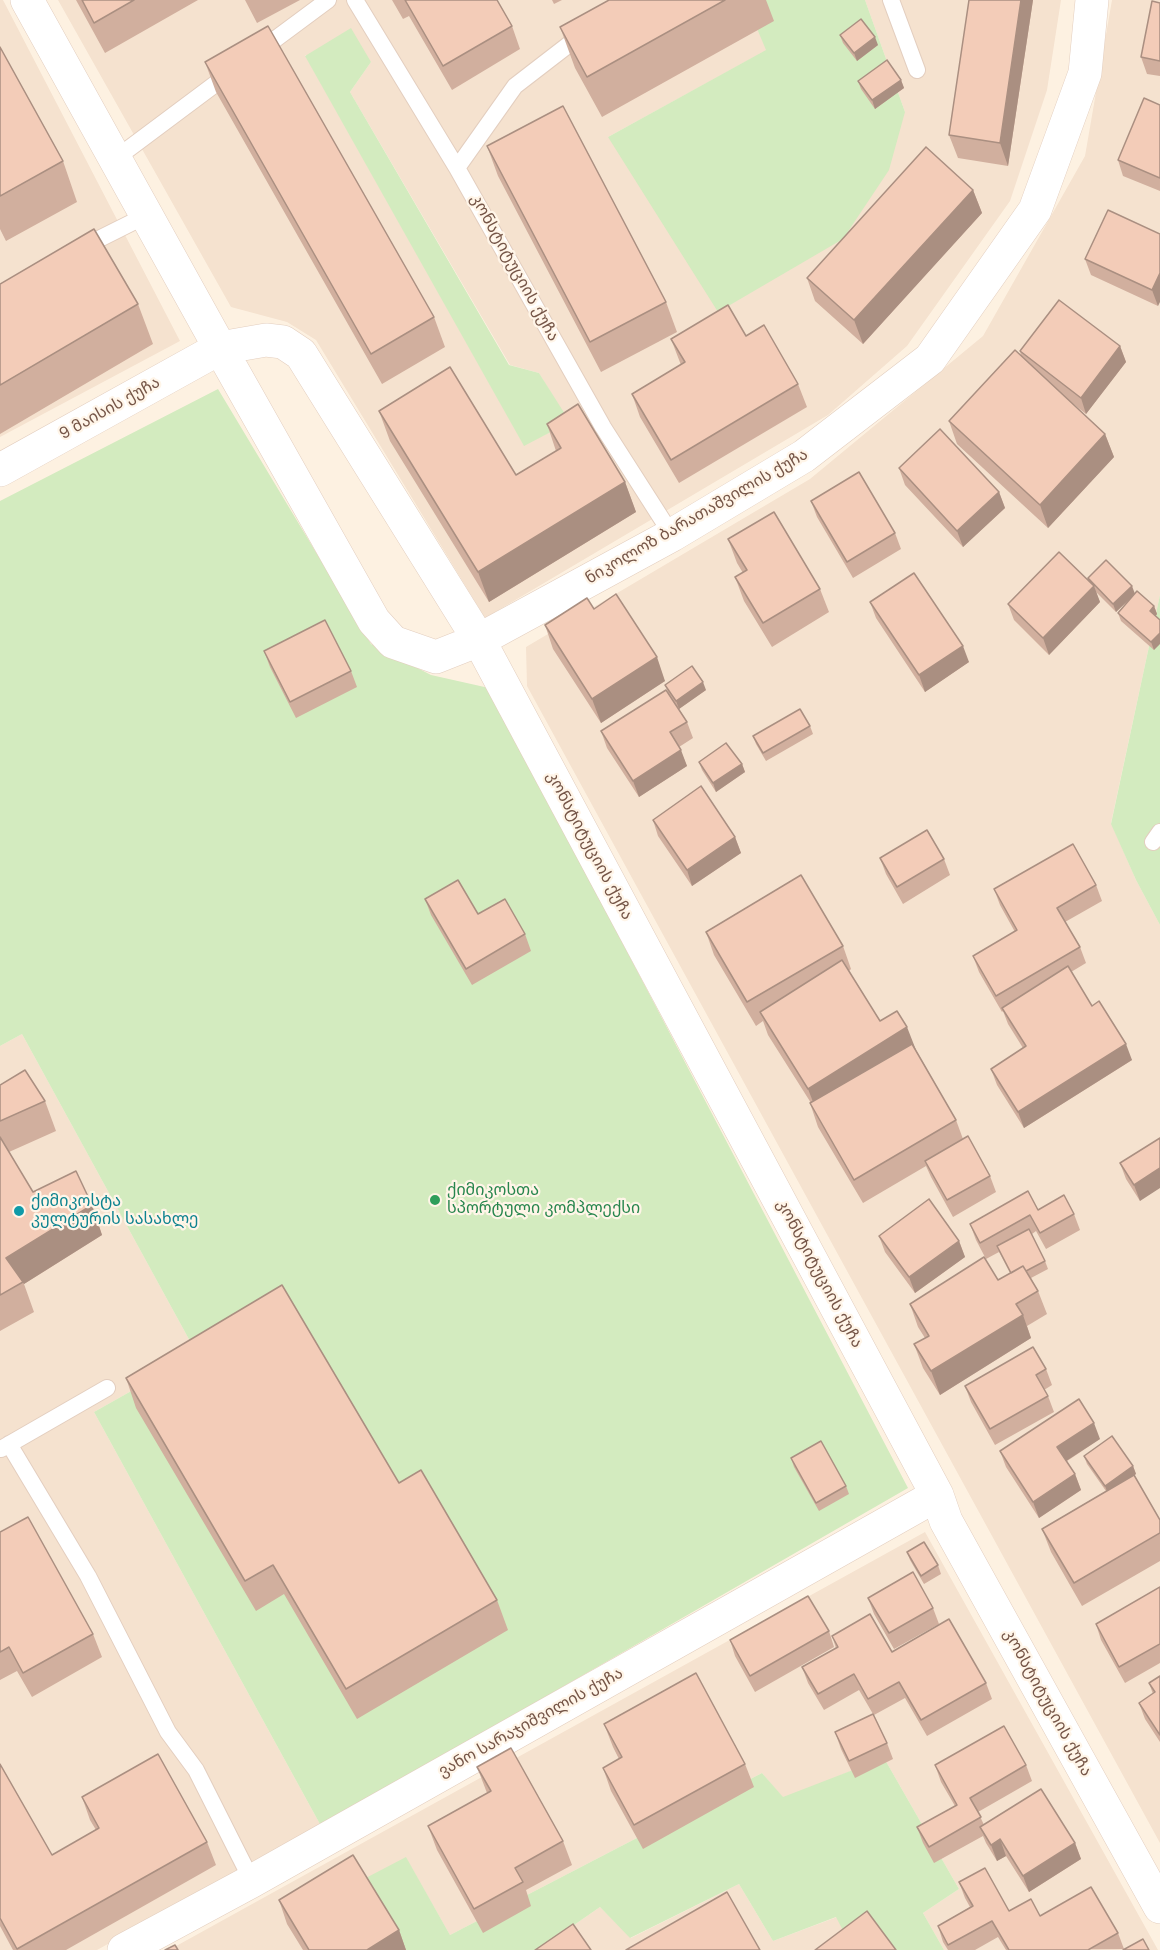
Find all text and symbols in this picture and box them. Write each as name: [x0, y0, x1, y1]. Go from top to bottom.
street label: კონსტიტუციის ქუჩა: [466, 191, 562, 345]
street label: 9 მაისის ქუჩა: [56, 373, 164, 445]
street label: ნიკოლოზ ბარათაშვილის ქუჩა: [582, 445, 812, 589]
street label: კონსტიტუციის ქუჩა: [542, 769, 636, 923]
place label: ქიმიკოსთა სპორტული კომპლექსი: [447, 1181, 640, 1219]
place label: ქიმიკოსტა კულტურის სასახლე: [31, 1192, 198, 1230]
marker: ქიმიკოსთა სპორტული კომპლექსი: [428, 1193, 442, 1207]
street label: კონსტიტუციის ქუჩა: [772, 1197, 866, 1351]
marker: ქიმიკოსტა კულტურის სასახლე: [12, 1204, 26, 1218]
street label: კონსტიტუციის ქუჩა: [999, 1626, 1095, 1780]
street label: ვანო სარაჯიშვილის ქუჩა: [435, 1664, 627, 1782]

